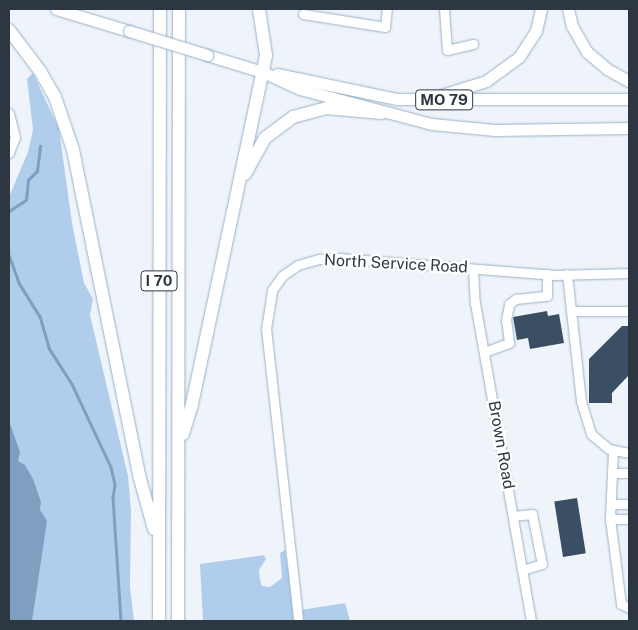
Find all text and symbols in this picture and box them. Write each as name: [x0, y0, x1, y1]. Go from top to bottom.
road number: MO 79: [414, 88, 474, 112]
street label: North Service Road: [324, 251, 468, 277]
road number: I 70: [140, 268, 178, 294]
street label: Brown Road: [484, 399, 518, 491]

